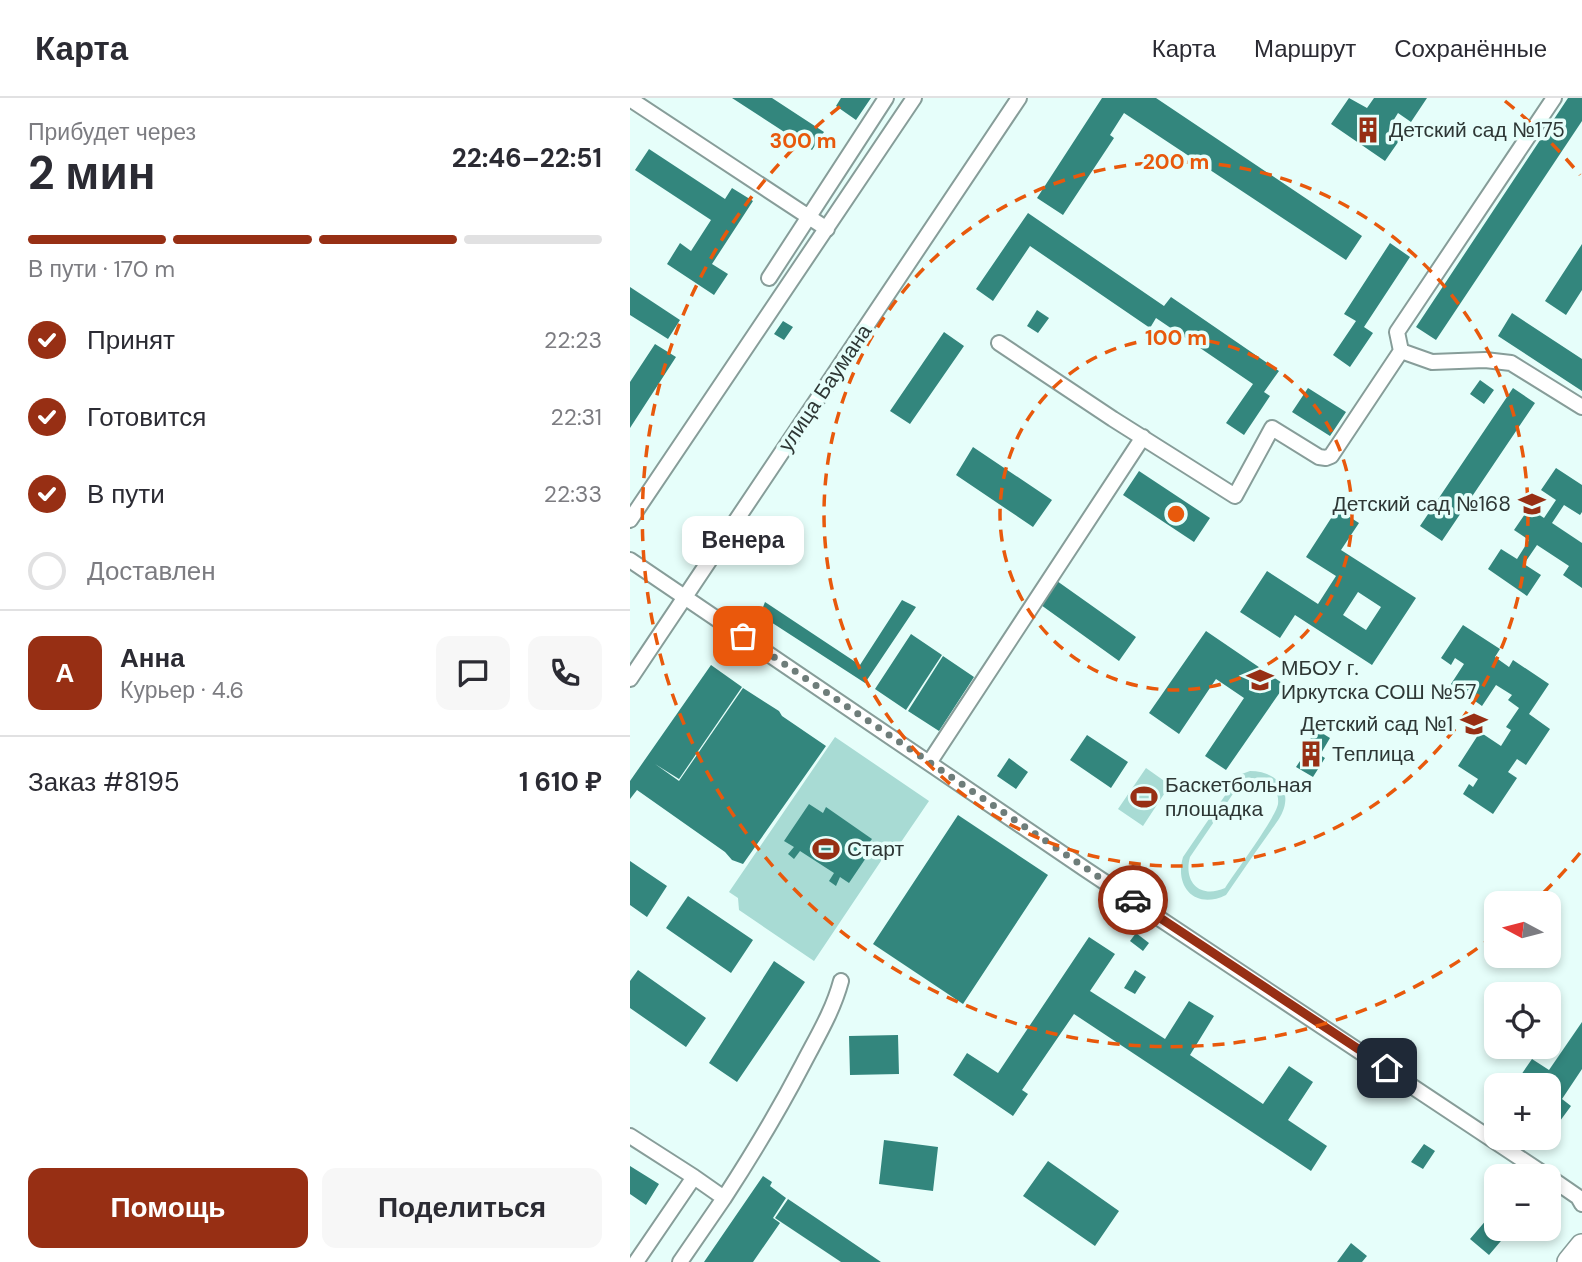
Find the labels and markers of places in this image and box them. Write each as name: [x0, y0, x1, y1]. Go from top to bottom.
building icon: Детский сад №175: [1353, 115, 1383, 145]
place label: Детский сад №175: [1389, 116, 1565, 144]
school or university icon: Детский сад №168: [1517, 489, 1547, 519]
place label: Детский сад №168: [1333, 490, 1511, 518]
centre of rings: [1164, 502, 1188, 526]
callout: Венера: [682, 517, 804, 566]
pin: [713, 606, 773, 666]
place label: МБОУ г. Иркутска СОШ №57: [1281, 654, 1477, 706]
school or university icon: МБОУ г. Иркутска СОШ №57: [1245, 665, 1275, 695]
school or university icon: Детский сад №1: [1459, 709, 1489, 739]
place label: Детский сад №1: [1301, 710, 1453, 738]
building icon: Теплица: [1296, 739, 1326, 769]
place label: Теплица: [1332, 740, 1415, 768]
place label: Баскетбольная площадка: [1165, 771, 1312, 823]
sports icon: Баскетбольная площадка: [1129, 782, 1159, 812]
sports icon: Старт: [811, 834, 841, 864]
place label: Старт: [847, 835, 904, 863]
pin: [1357, 1038, 1417, 1098]

